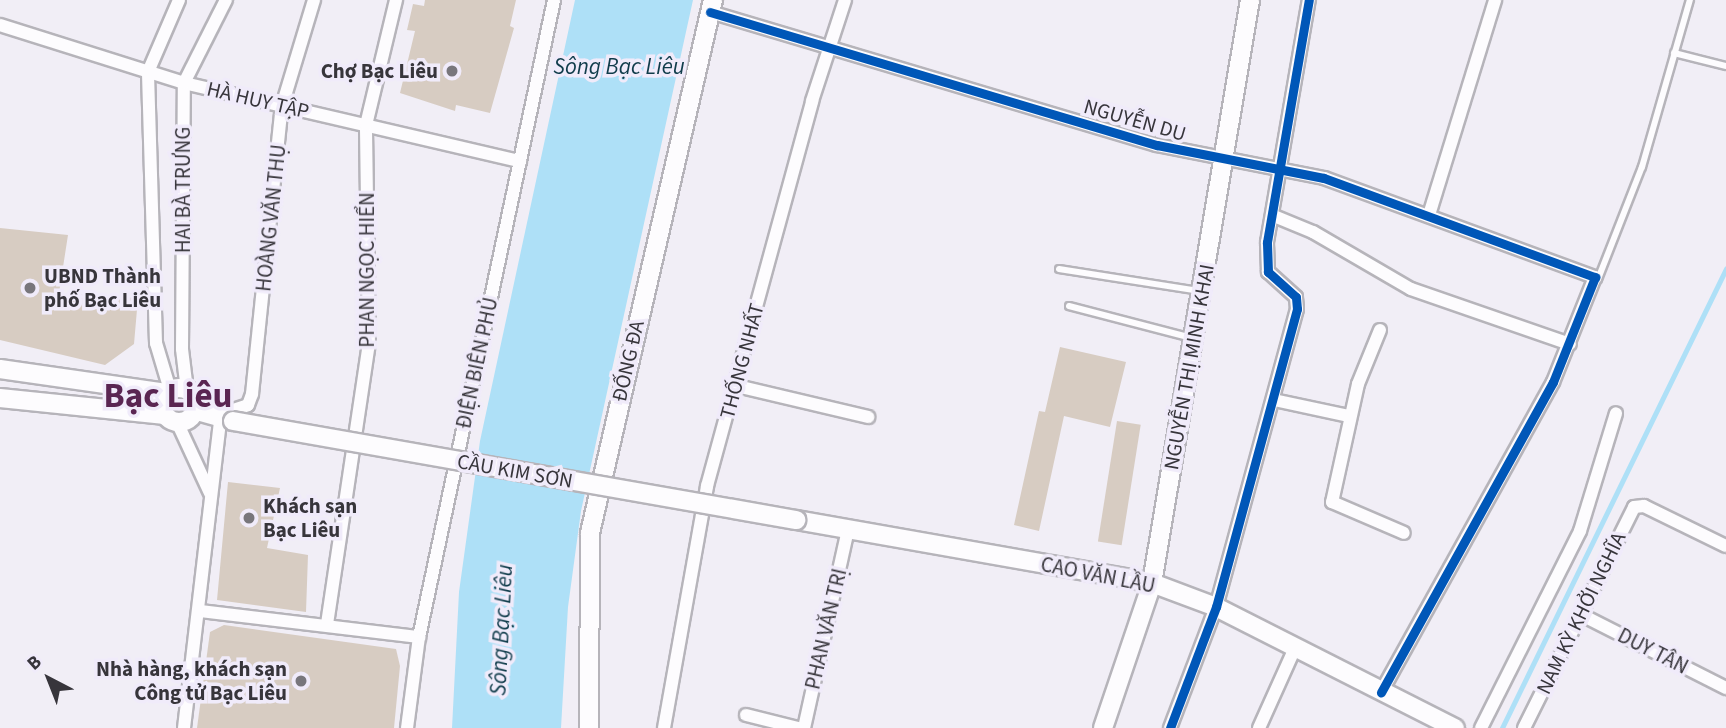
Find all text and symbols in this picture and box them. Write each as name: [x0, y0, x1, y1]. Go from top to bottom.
water label: Sông Bạc Liêu: [553, 53, 685, 81]
place label: Chợ Bạc Liêu: [321, 58, 438, 84]
marker: Chợ Bạc Liêu: [444, 63, 460, 79]
street label: HÀ HUY TẬP: [204, 76, 312, 124]
street label: NGUYỄN DU: [1081, 93, 1189, 147]
street label: HAI BÀ TRƯNG: [170, 127, 196, 253]
street label: HOÀNG VĂN THỤ: [251, 143, 291, 293]
street label: PHAN NGỌC HIỂN: [354, 192, 380, 348]
street label: NGUYỄN THỊ MINH KHAI: [1159, 262, 1219, 472]
place label: UBND Thành phố Bạc Liêu: [44, 263, 161, 313]
marker: UBND Thành phố Bạc Liêu: [22, 280, 38, 296]
street label: ĐIỆN BIÊN PHỦ: [451, 295, 503, 431]
street label: THỐNG NHẤT: [715, 301, 769, 421]
street label: ĐỐNG ĐA: [606, 318, 650, 404]
district label: Bạc Liêu: [104, 375, 232, 417]
street label: CẦU KIM SƠN: [455, 448, 575, 494]
place label: Khách sạn Bạc Liêu: [263, 493, 357, 543]
marker: Khách sạn Bạc Liêu: [241, 510, 257, 526]
street label: NAM KỲ KHỞI NGHĨA: [1531, 528, 1631, 698]
street label: CAO VĂN LẦU: [1039, 552, 1157, 598]
water label: Sông Bạc Liêu: [485, 564, 519, 696]
street label: PHAN VĂN TRỊ: [800, 566, 852, 692]
street label: DUY TÂN: [1614, 623, 1692, 679]
north arrow: [14, 644, 84, 714]
text: B: [21, 649, 48, 677]
place label: Nhà hàng, khách sạn Công tử Bạc Liêu: [96, 656, 287, 706]
marker: Nhà hàng, khách sạn Công tử Bạc Liêu: [293, 673, 309, 689]

